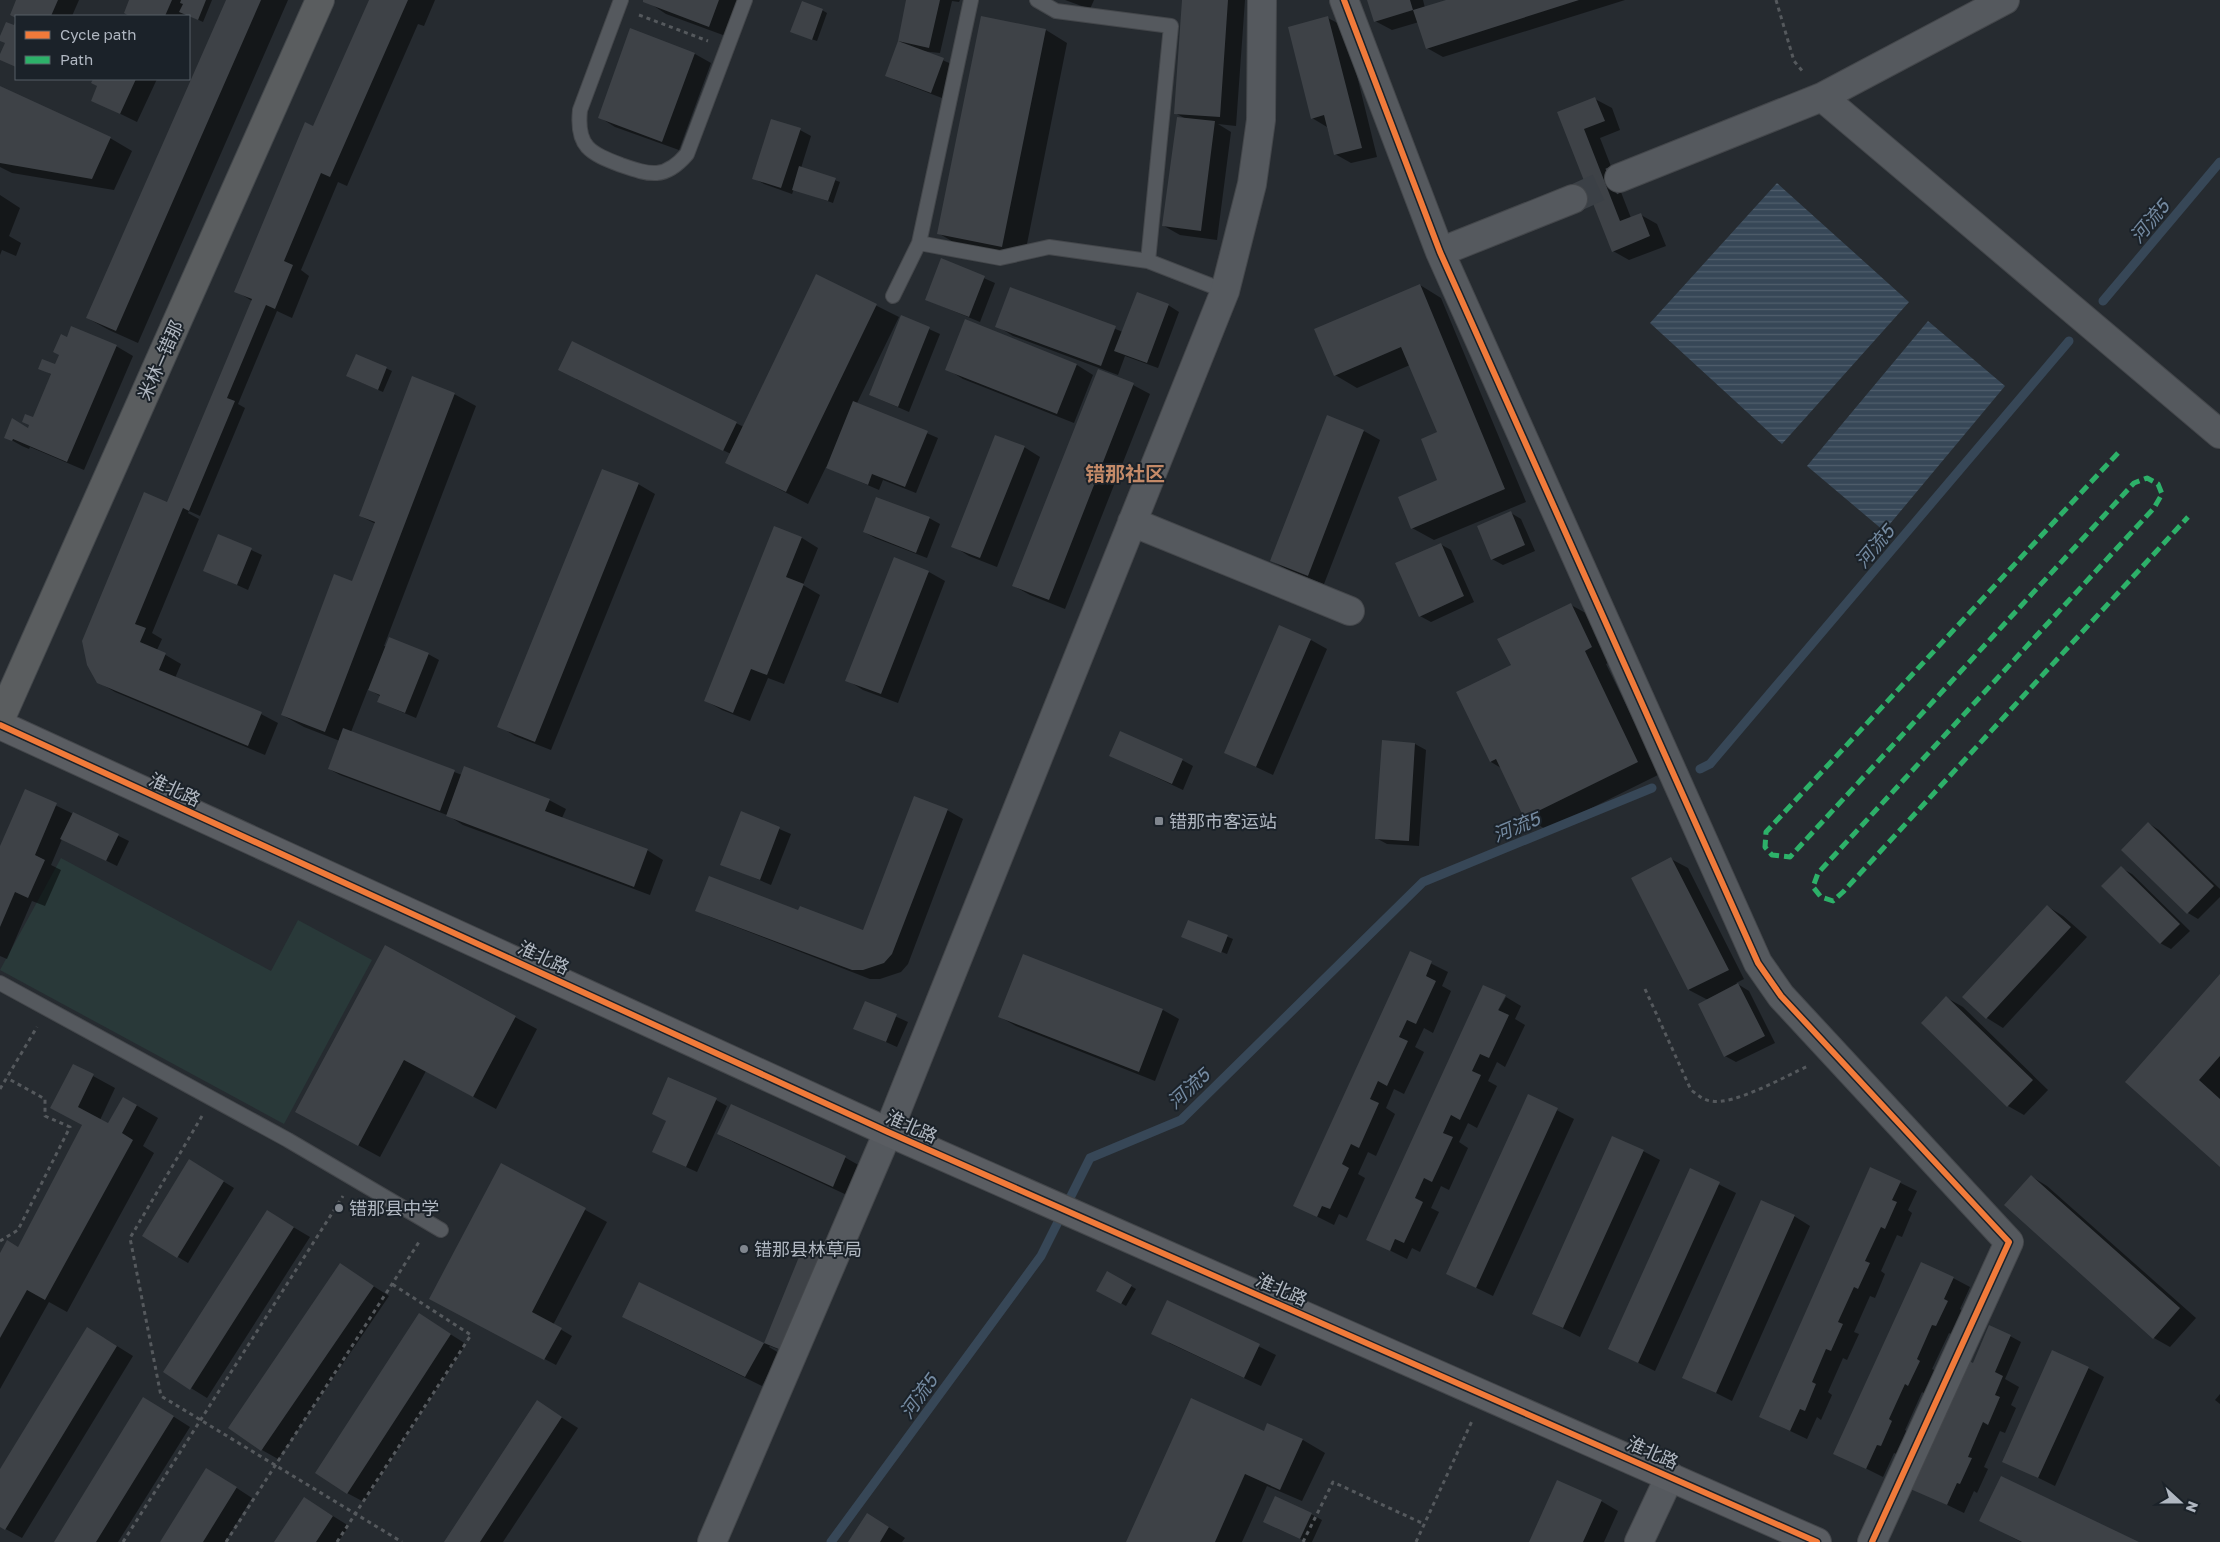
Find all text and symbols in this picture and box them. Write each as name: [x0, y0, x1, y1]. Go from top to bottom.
legend: [15, 15, 190, 80]
text: Cycle path: [60, 25, 136, 43]
text: Path: [60, 50, 93, 68]
water label: 河流5: [2124, 193, 2175, 247]
street label: 米林—错那: [133, 317, 187, 403]
district label: 错那社区: [1085, 461, 1165, 485]
water label: 河流5: [1849, 518, 1900, 572]
street label: 淮北路: [146, 768, 204, 810]
water label: 河流5: [1489, 805, 1545, 846]
place label: 错那市客运站: [1169, 810, 1277, 832]
marker: 错那市客运站: [1153, 815, 1165, 827]
street label: 淮北路: [515, 936, 573, 978]
water label: 河流5: [1162, 1062, 1215, 1113]
street label: 淮北路: [883, 1105, 941, 1147]
place label: 错那县中学: [349, 1197, 439, 1219]
marker: 错那县中学: [333, 1202, 345, 1214]
place label: 错那县林草局: [754, 1238, 862, 1260]
marker: 错那县林草局: [738, 1243, 750, 1255]
street label: 淮北路: [1253, 1268, 1311, 1310]
water label: 河流5: [894, 1368, 943, 1423]
street label: 淮北路: [1624, 1431, 1682, 1473]
north arrow: [2155, 1477, 2205, 1527]
text: N: [2183, 1499, 2202, 1515]

